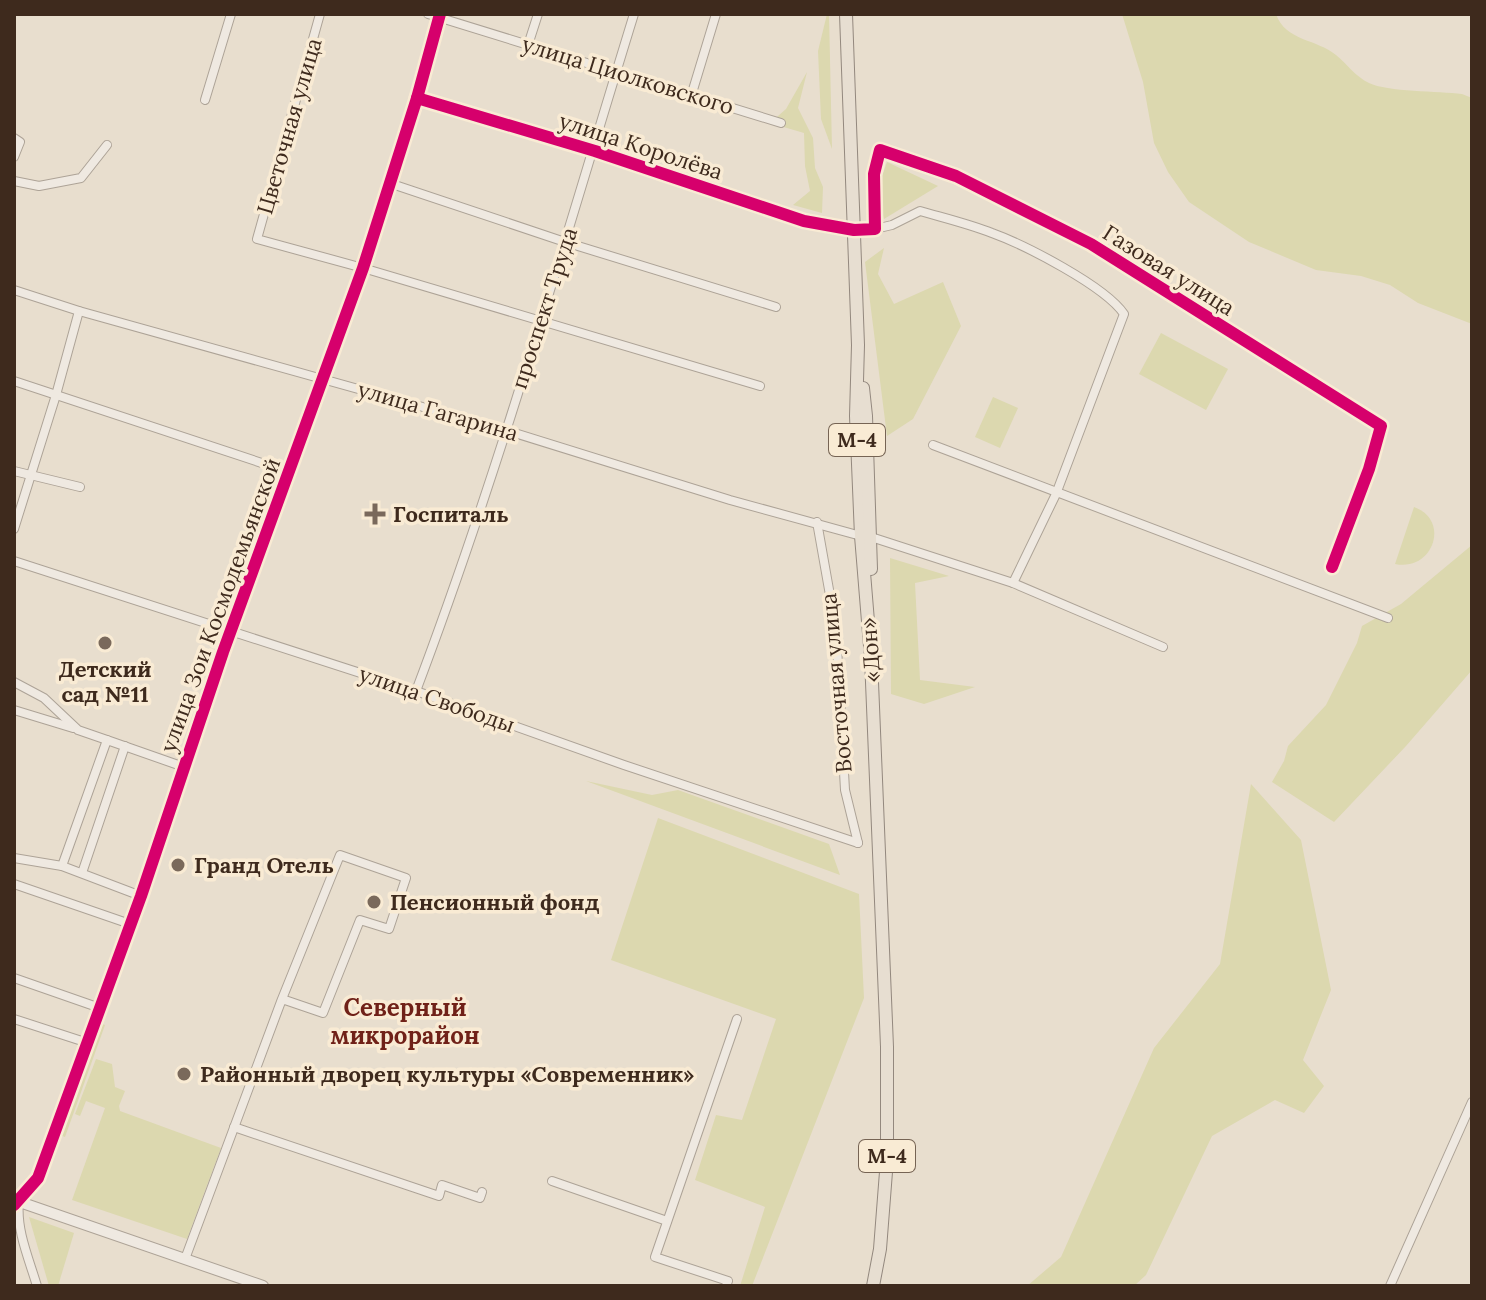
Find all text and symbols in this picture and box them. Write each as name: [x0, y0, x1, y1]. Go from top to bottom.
street label: улица Циолковского: [519, 29, 737, 121]
street label: Цветочная улица: [250, 35, 328, 217]
street label: улица Королёва: [556, 106, 726, 186]
street label: Газовая улица: [1098, 218, 1240, 322]
street label: проспект Труда: [505, 224, 583, 392]
street label: улица Гагарина: [355, 375, 521, 447]
road number: М-4: [829, 424, 885, 456]
street label: улица Зои Космодемьянской: [154, 454, 286, 756]
place label: Госпиталь: [393, 500, 509, 528]
marker: Госпиталь: [364, 503, 386, 525]
street label: Восточная улица: [814, 592, 858, 774]
street label: «Дон»: [854, 617, 886, 683]
marker: Детский сад №11: [96, 634, 114, 652]
place label: Детский сад №11: [58, 655, 152, 708]
street label: улица Свободы: [355, 659, 519, 739]
place label: Гранд Отель: [194, 851, 334, 879]
marker: Гранд Отель: [169, 856, 187, 874]
place label: Пенсионный фонд: [390, 888, 600, 916]
marker: Пенсионный фонд: [365, 893, 383, 911]
district label: Северный микрорайон: [330, 992, 480, 1051]
place label: Районный дворец культуры «Современник»: [200, 1060, 694, 1088]
marker: Районный дворец культуры «Современник»: [175, 1065, 193, 1083]
road number: М-4: [859, 1140, 915, 1172]

